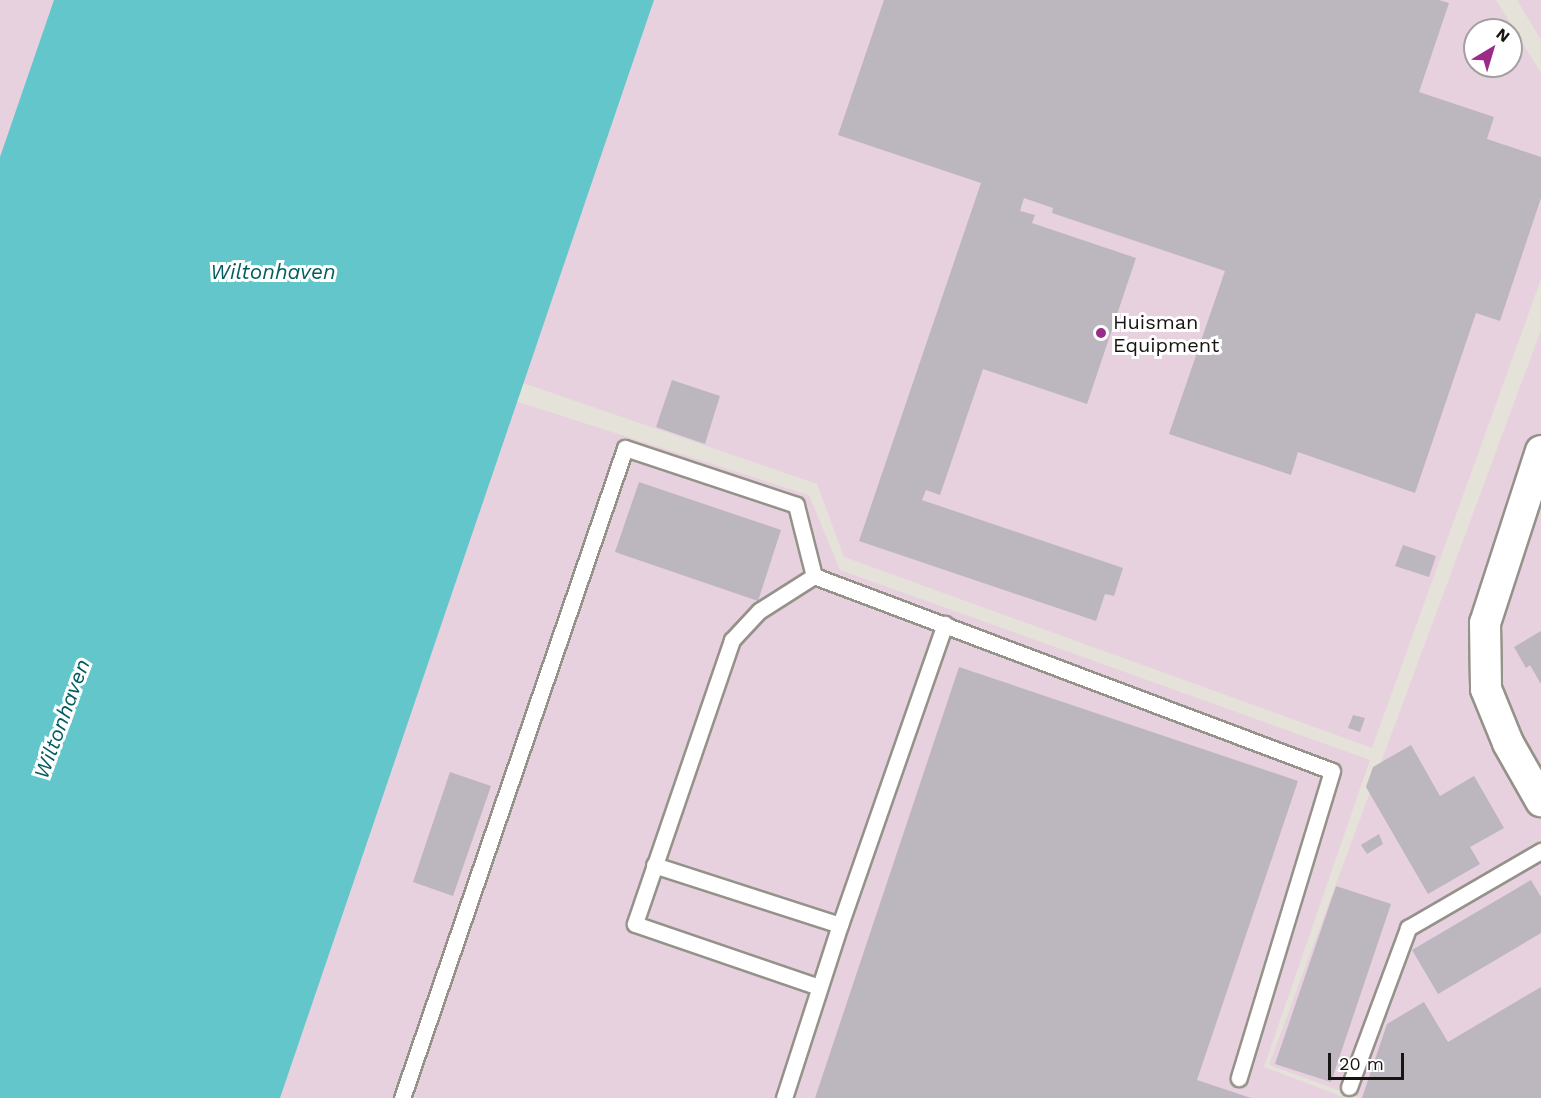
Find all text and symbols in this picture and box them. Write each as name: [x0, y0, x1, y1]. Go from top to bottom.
north arrow: [1463, 18, 1523, 78]
text: N: [1493, 24, 1514, 46]
water label: Wiltonhaven: [210, 259, 336, 285]
place label: Huisman Equipment: [1113, 310, 1219, 357]
marker: Huisman Equipment: [1094, 326, 1108, 340]
water label: Wiltonhaven: [29, 656, 95, 782]
scale bar: [1331, 1041, 1408, 1079]
text: 20 m: [1339, 1053, 1384, 1074]

